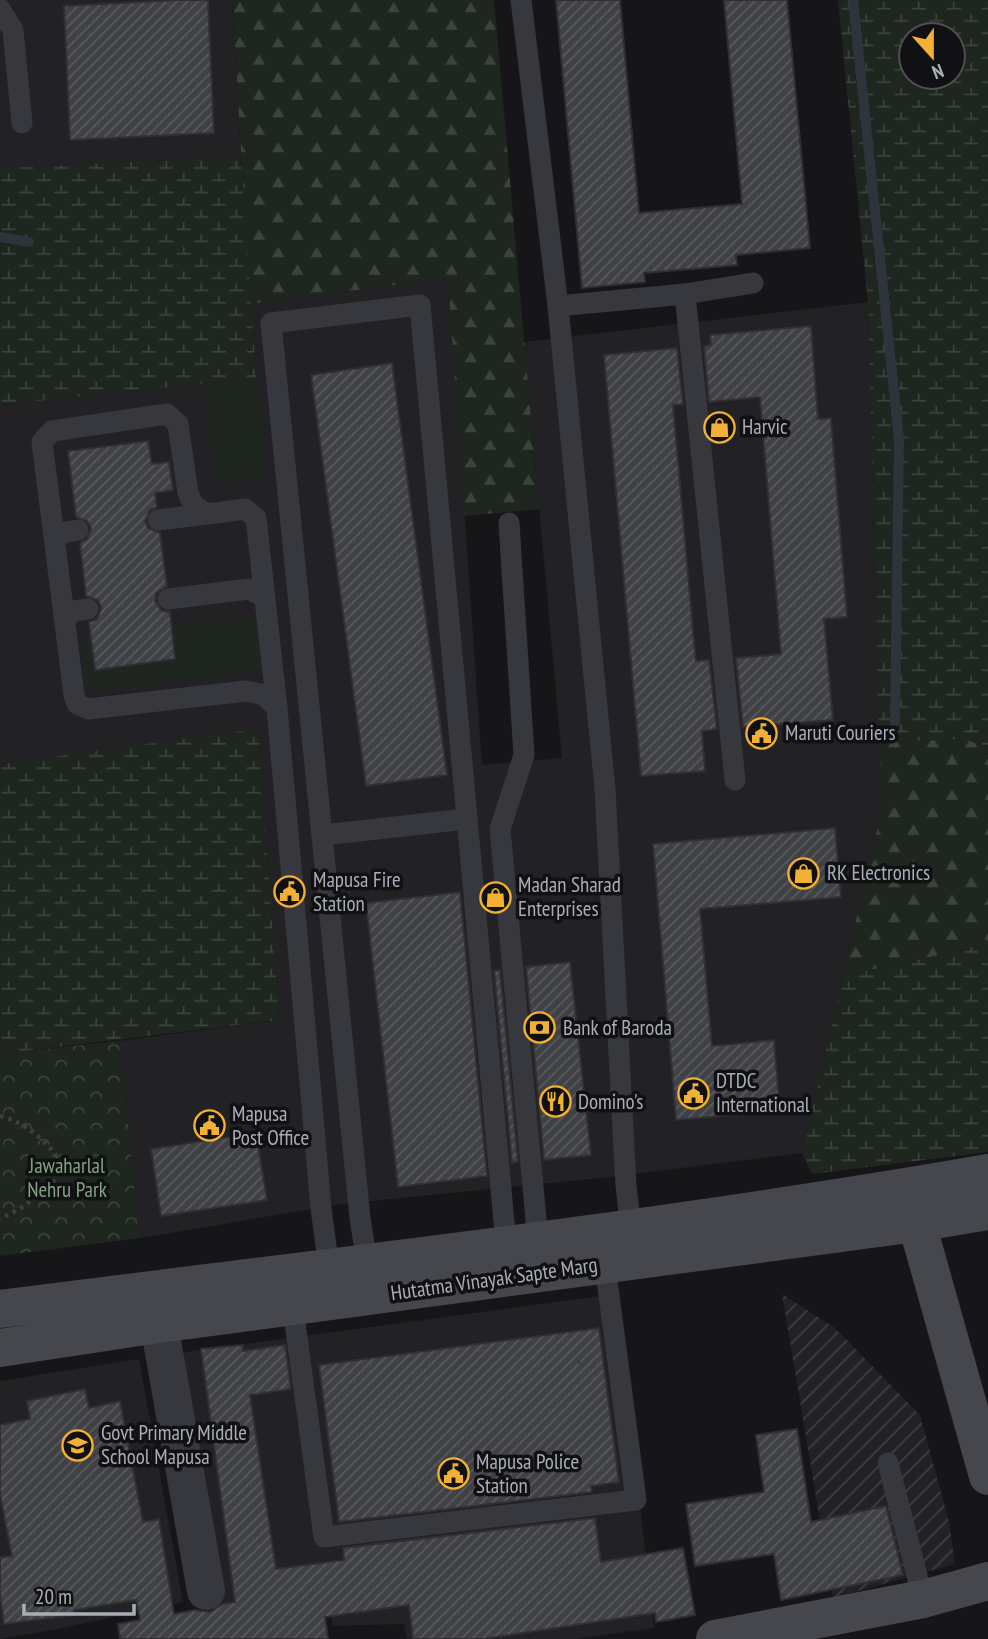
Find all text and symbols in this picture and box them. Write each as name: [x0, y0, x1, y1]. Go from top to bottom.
north arrow: [897, 21, 967, 91]
text: N: [929, 59, 947, 85]
shop icon: Harvic: [702, 410, 736, 444]
place label: Harvic: [742, 413, 788, 440]
public building icon: Maruti Couriers: [745, 716, 779, 750]
place label: Maruti Couriers: [785, 719, 895, 746]
shop icon: RK Electronics: [787, 856, 821, 890]
place label: RK Electronics: [827, 859, 930, 886]
place label: Mapusa Fire Station: [313, 866, 401, 917]
place label: Madan Sharad Enterprises: [518, 871, 621, 922]
public building icon: Mapusa Fire Station: [273, 875, 307, 909]
shop icon: Madan Sharad Enterprises: [478, 880, 512, 914]
bank icon: Bank of Baroda: [523, 1011, 557, 1045]
place label: Bank of Baroda: [563, 1014, 672, 1041]
place label: DTDC International: [716, 1067, 810, 1118]
public building icon: DTDC International: [676, 1076, 710, 1110]
restaurant icon: Domino's: [538, 1085, 572, 1119]
place label: Domino's: [578, 1088, 643, 1115]
place label: Mapusa Post Office: [232, 1100, 309, 1151]
public building icon: Mapusa Post Office: [192, 1109, 226, 1143]
park label: Jawaharlal Nehru Park: [27, 1152, 107, 1203]
street label: Hutatma Vinayak Sapte Marg: [389, 1251, 599, 1306]
place label: Govt Primary Middle School Mapusa: [101, 1419, 247, 1470]
school or university icon: Govt Primary Middle School Mapusa: [61, 1428, 95, 1462]
place label: Mapusa Police Station: [476, 1448, 579, 1499]
public building icon: Mapusa Police Station: [436, 1457, 470, 1491]
scale bar: [24, 1572, 135, 1616]
text: 20 m: [35, 1583, 72, 1610]

